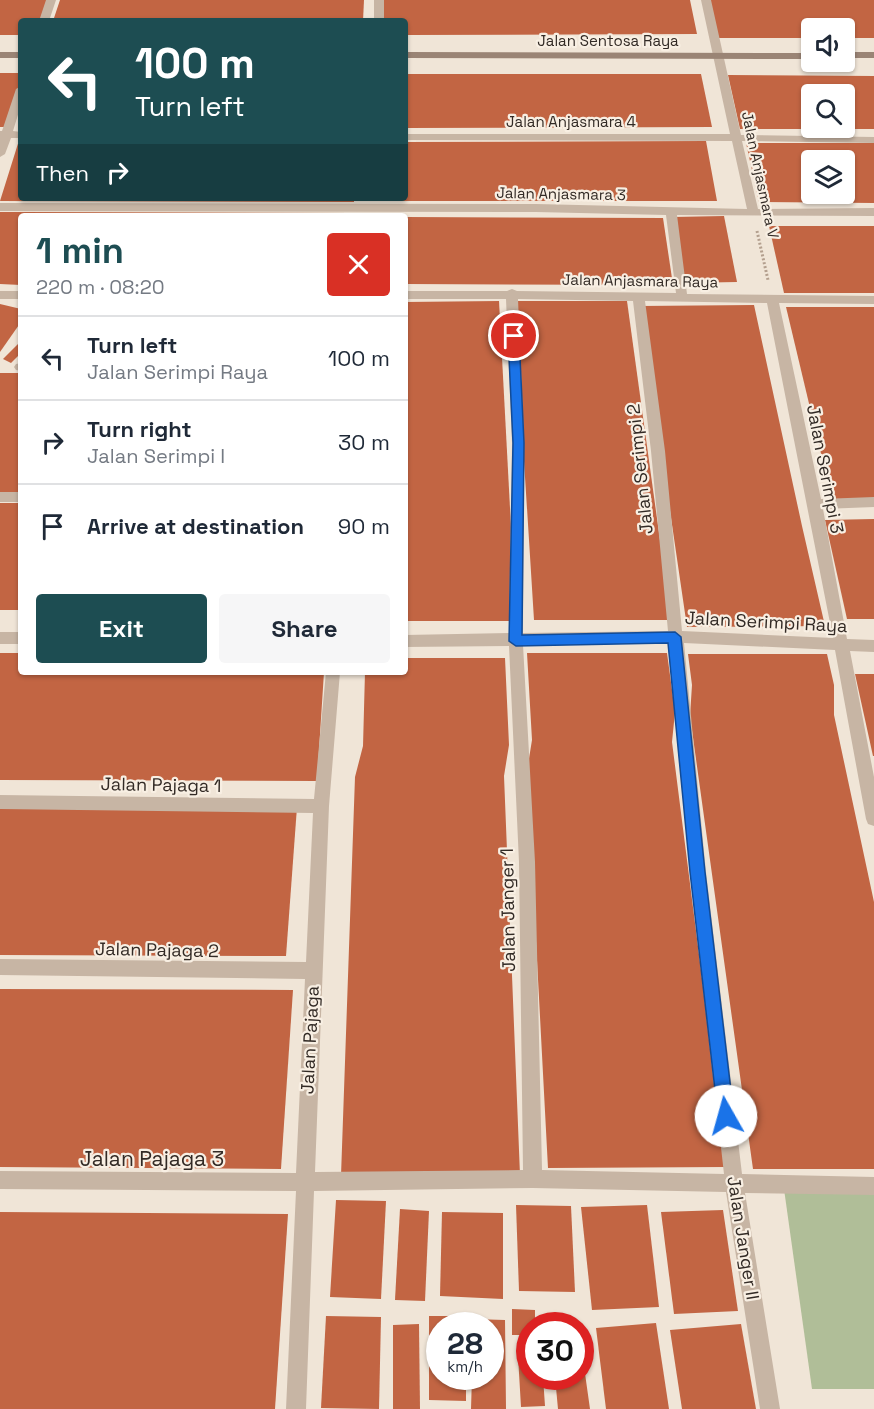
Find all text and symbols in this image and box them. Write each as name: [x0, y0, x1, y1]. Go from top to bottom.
map controls: [801, 18, 855, 204]
button: sound: [801, 18, 855, 72]
street label: Jalan Sentosa Raya: [537, 31, 679, 50]
text: 100 m: [135, 37, 255, 90]
icon: left: [36, 42, 114, 120]
button: search: [801, 84, 855, 138]
text: Turn left: [135, 89, 245, 124]
street label: Jalan Anjasmara V: [738, 110, 783, 240]
street label: Jalan Anjasmara 4: [506, 112, 636, 131]
button: layers: [801, 150, 855, 204]
icon: right: [101, 156, 134, 189]
text: Then: [36, 159, 89, 187]
street label: Jalan Anjasmara 3: [496, 183, 626, 204]
text: 1 min: [36, 228, 124, 274]
button: close: [327, 233, 390, 296]
street label: Jalan Anjasmara Raya: [562, 270, 719, 291]
text: 220 m · 08:20: [36, 274, 165, 300]
pin: [488, 310, 539, 361]
icon: arrive: [497, 319, 530, 352]
text: Turn left: [87, 331, 177, 359]
icon: left: [36, 342, 69, 375]
text: 100 m: [328, 344, 390, 372]
text: Jalan Serimpi Raya: [87, 359, 268, 385]
street label: Jalan Serimpi 3: [802, 402, 849, 535]
street label: Jalan Serimpi 2: [621, 403, 658, 535]
text: Turn right: [87, 415, 192, 443]
icon: right: [36, 426, 69, 459]
text: 30 m: [338, 428, 390, 456]
text: Jalan Serimpi I: [87, 443, 225, 469]
icon: arrive: [36, 510, 69, 543]
text: Arrive at destination: [87, 512, 304, 540]
text: 90 m: [338, 512, 390, 540]
button: Exit: [36, 594, 207, 663]
button: Share: [219, 594, 390, 663]
street label: Jalan Serimpi Raya: [684, 606, 848, 637]
street label: Jalan Pajaga 1: [101, 772, 221, 797]
street label: Jalan Janger 1: [495, 848, 520, 972]
street label: Jalan Pajaga 2: [95, 937, 219, 962]
street label: Jalan Pajaga: [295, 985, 324, 1095]
position arrow: [694, 1084, 758, 1148]
street label: Jalan Pajaga 3: [80, 1145, 224, 1172]
street label: Jalan Janger II: [722, 1174, 765, 1301]
speed limit sign: 30: [516, 1312, 594, 1390]
text: 28: [447, 1324, 483, 1363]
text: km/h: [447, 1357, 483, 1376]

